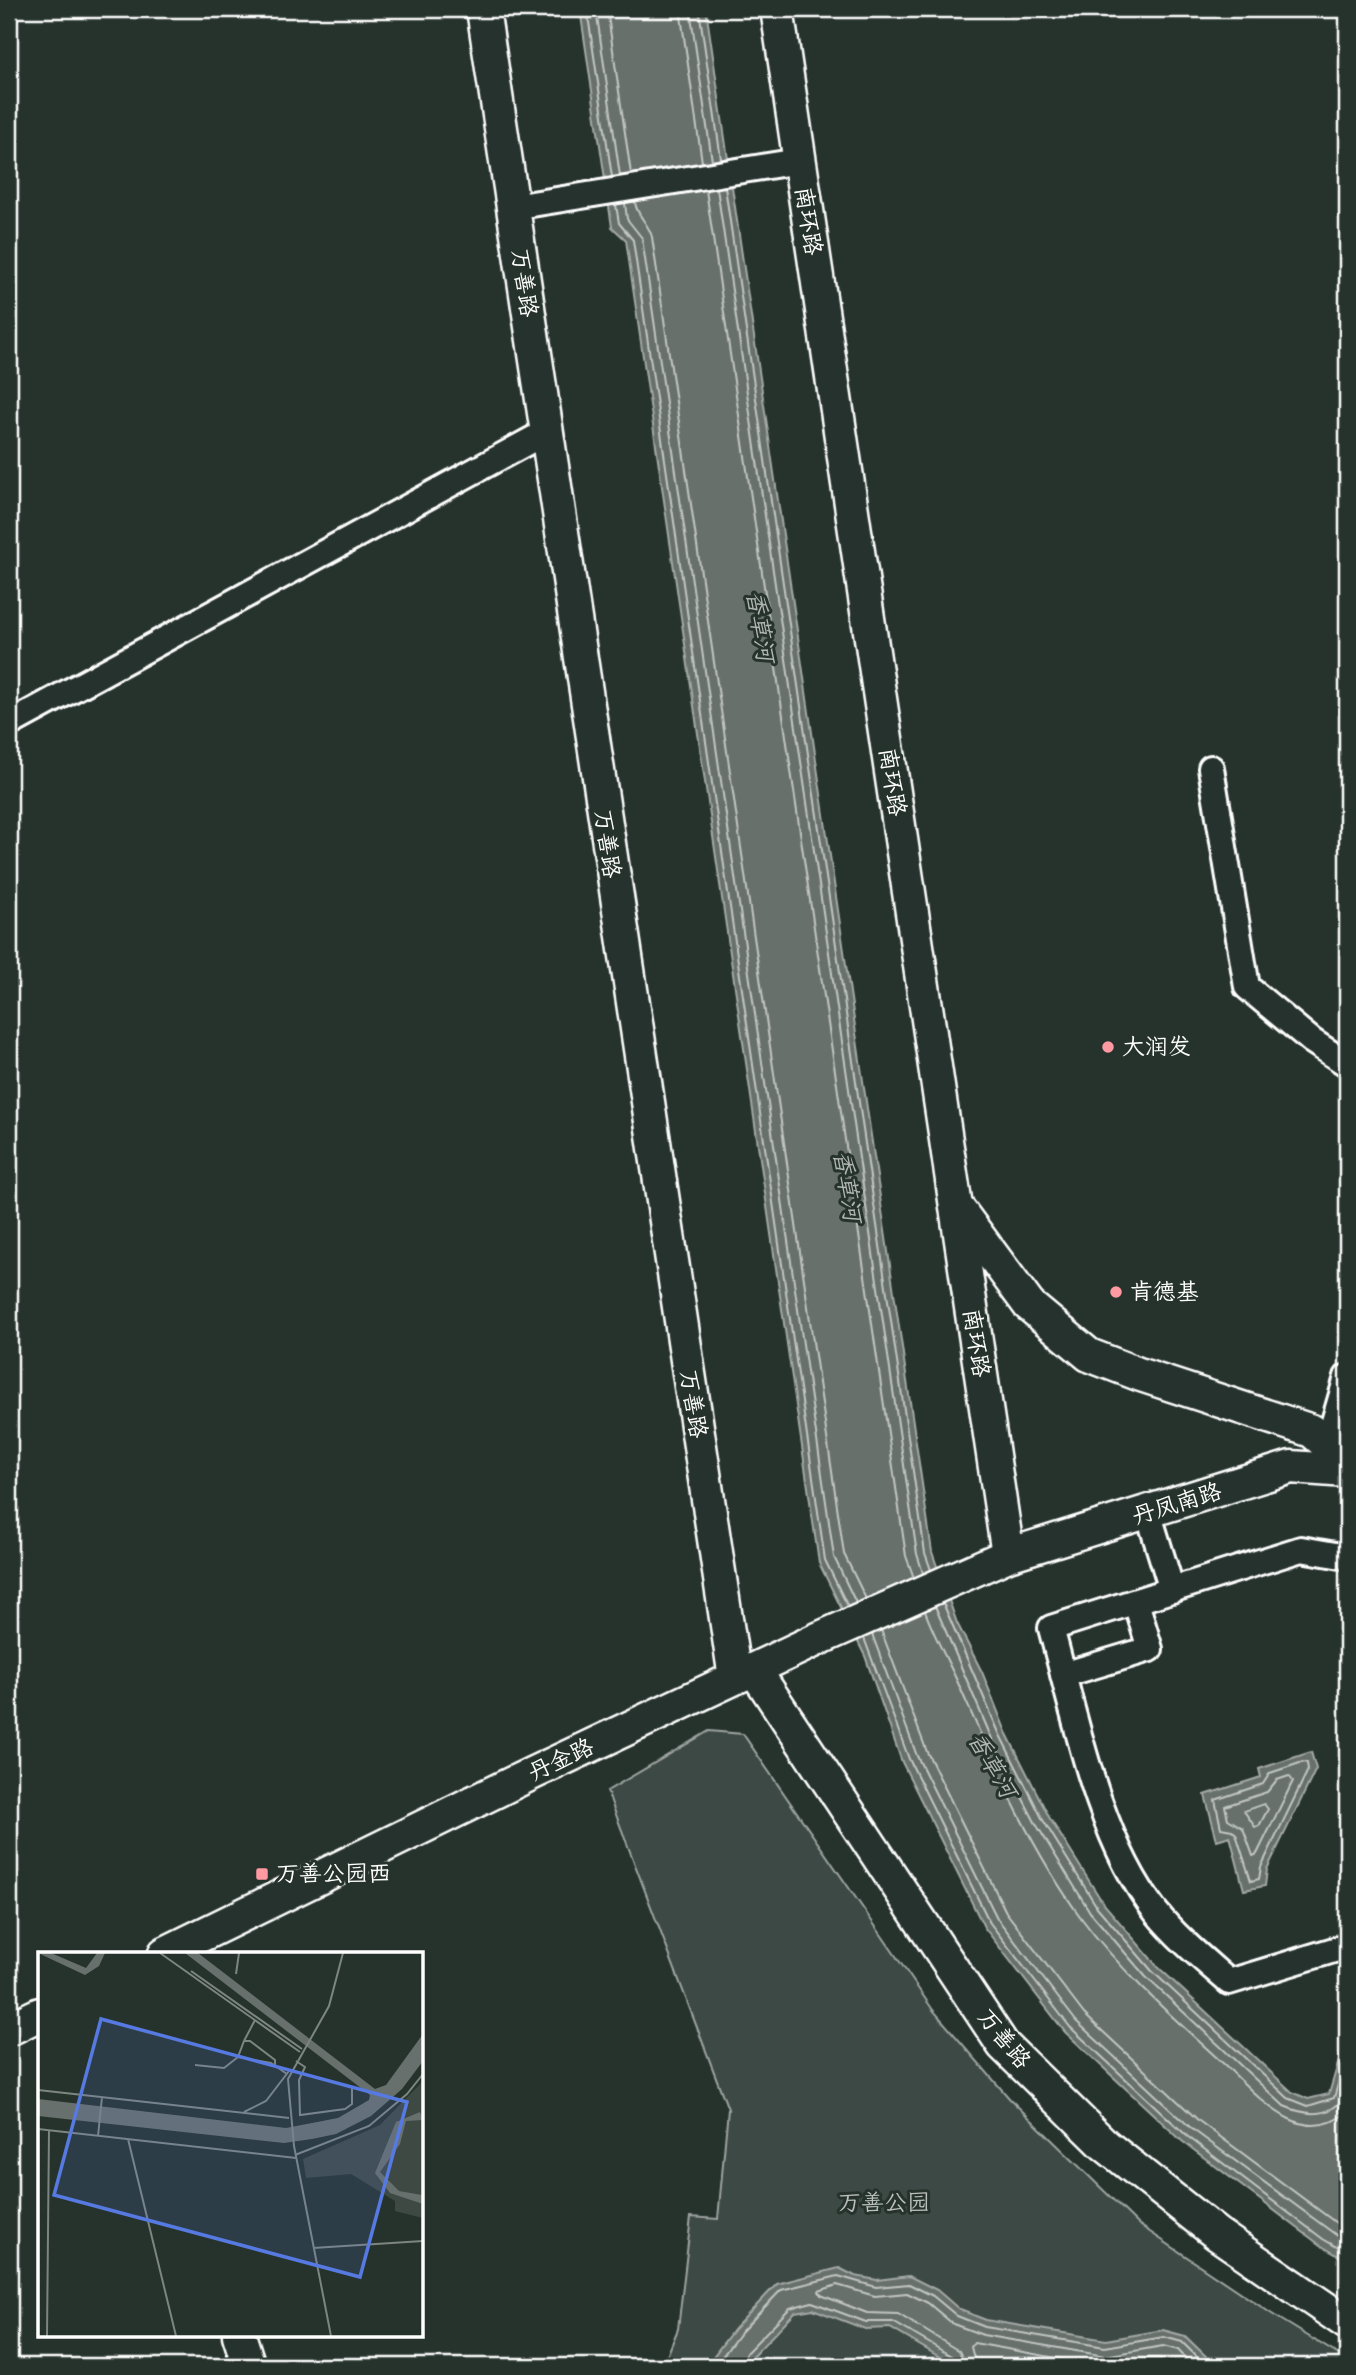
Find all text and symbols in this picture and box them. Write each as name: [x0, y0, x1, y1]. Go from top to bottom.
street label: 南环路: [789, 185, 827, 257]
street label: 万善路: [505, 247, 543, 319]
water label: 香草河: [740, 588, 781, 668]
street label: 南环路: [873, 746, 911, 818]
street label: 万善路: [588, 808, 626, 880]
place label: 大润发: [1122, 1033, 1191, 1061]
marker: 大润发: [1100, 1039, 1116, 1055]
water label: 香草河: [827, 1148, 868, 1228]
place label: 肯德基: [1130, 1278, 1199, 1306]
marker: 肯德基: [1108, 1284, 1124, 1300]
street label: 南环路: [957, 1307, 995, 1379]
street label: 万善路: [674, 1368, 712, 1440]
street label: 丹凤南路: [1129, 1477, 1225, 1531]
water label: 香草河: [961, 1727, 1025, 1807]
street label: 丹金路: [524, 1733, 598, 1787]
place label: 万善公园西: [276, 1860, 391, 1888]
marker: 万善公园西: [254, 1866, 270, 1882]
inset map: [38, 1952, 424, 2336]
street label: 万善路: [971, 2003, 1037, 2075]
park label: 万善公园: [838, 2189, 930, 2217]

